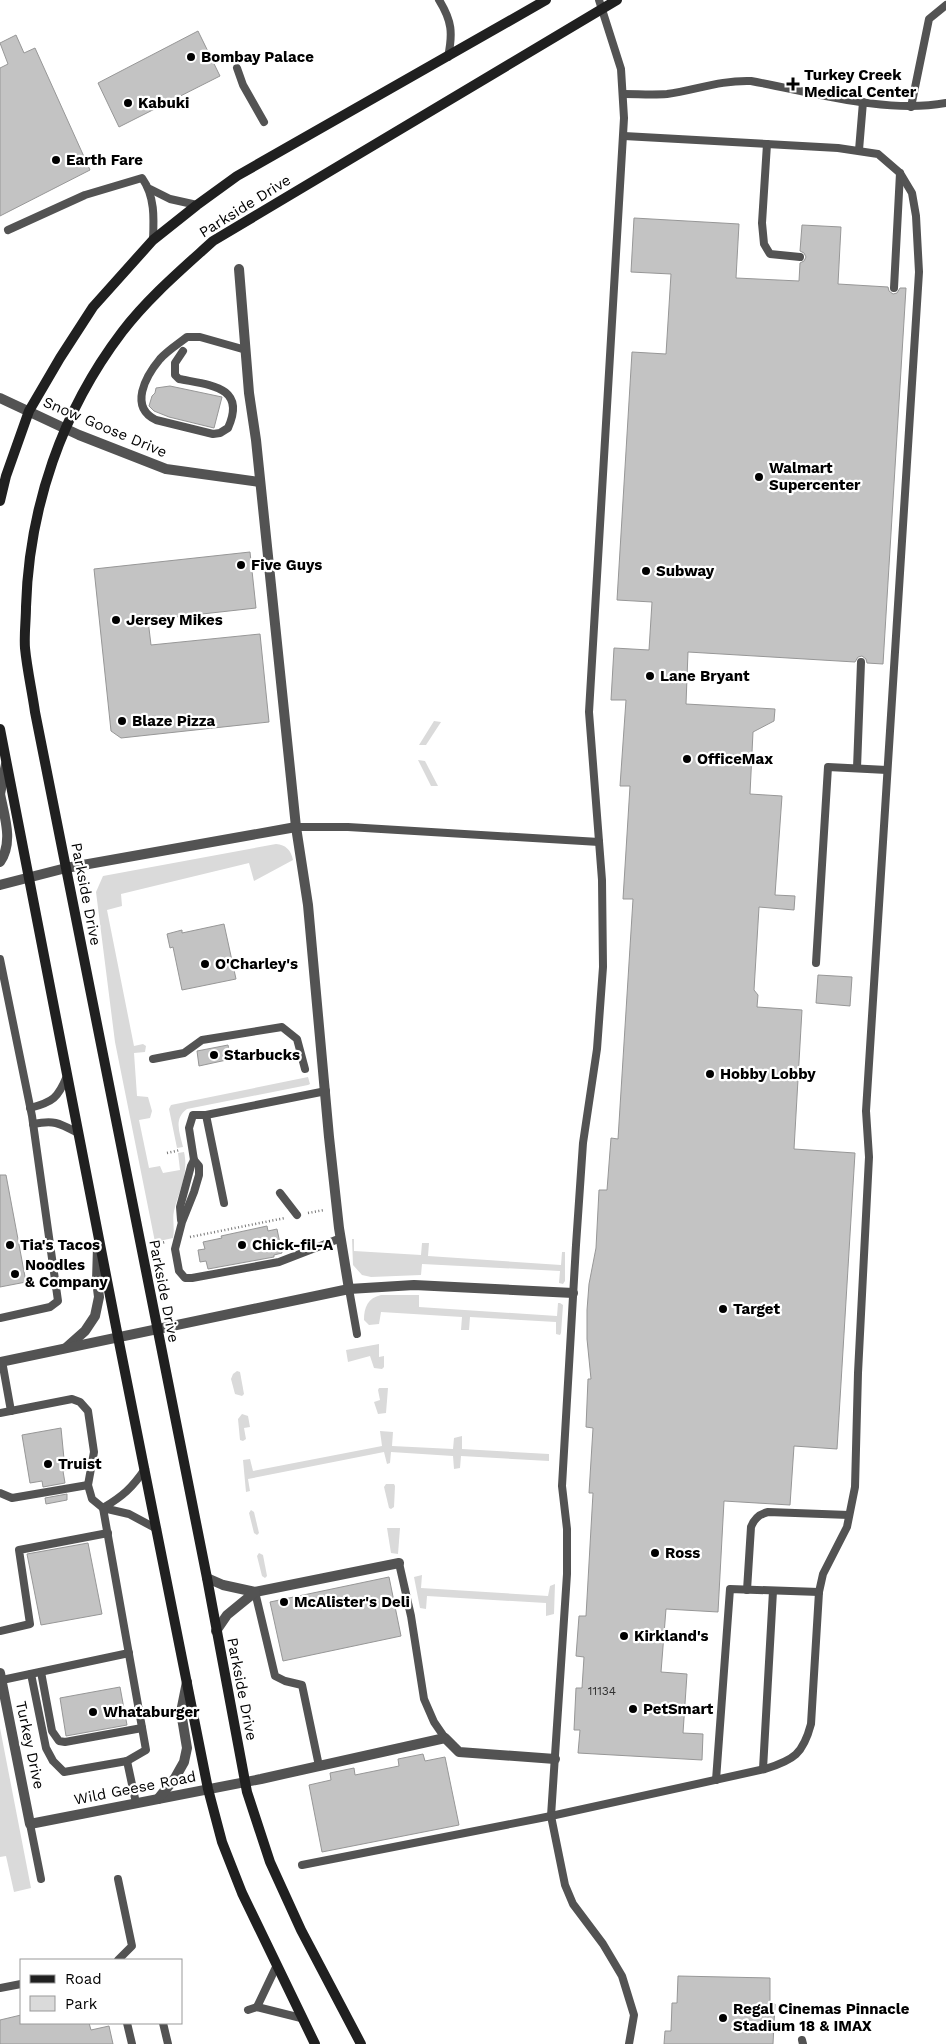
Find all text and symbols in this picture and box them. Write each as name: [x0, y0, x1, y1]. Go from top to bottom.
place label: Bombay Palace: [201, 48, 314, 66]
marker: Bombay Palace: [185, 51, 197, 63]
place label: Turkey Creek Medical Center: [804, 66, 917, 101]
marker: Turkey Creek Medical Center: [786, 77, 800, 91]
place label: Kabuki: [138, 94, 189, 112]
marker: Kabuki: [122, 97, 134, 109]
place label: Earth Fare: [66, 151, 143, 169]
marker: Earth Fare: [50, 154, 62, 166]
street label: Parkside Drive: [196, 171, 294, 241]
street label: Snow Goose Drive: [40, 393, 170, 461]
place label: Walmart Supercenter: [769, 459, 861, 494]
marker: Walmart Supercenter: [753, 471, 765, 483]
place label: Five Guys: [251, 556, 322, 574]
marker: Five Guys: [235, 559, 247, 571]
place label: Subway: [656, 562, 715, 580]
marker: Subway: [640, 565, 652, 577]
place label: Jersey Mikes: [126, 611, 223, 629]
marker: Jersey Mikes: [110, 614, 122, 626]
place label: Lane Bryant: [660, 667, 750, 685]
marker: Lane Bryant: [644, 670, 656, 682]
place label: Blaze Pizza: [132, 712, 215, 730]
marker: Blaze Pizza: [116, 715, 128, 727]
place label: OfficeMax: [697, 750, 773, 768]
marker: OfficeMax: [681, 753, 693, 765]
street label: Parkside Drive: [67, 841, 105, 947]
place label: O'Charley's: [215, 955, 298, 973]
marker: O'Charley's: [199, 958, 211, 970]
place label: Starbucks: [224, 1046, 300, 1064]
marker: Starbucks: [208, 1049, 220, 1061]
place label: Hobby Lobby: [720, 1065, 816, 1083]
marker: Hobby Lobby: [704, 1068, 716, 1080]
place label: Tia's Tacos: [20, 1236, 100, 1254]
place label: Chick-fil-A: [252, 1236, 334, 1254]
street label: Parkside Drive: [145, 1238, 183, 1344]
marker: Tia's Tacos: [4, 1239, 16, 1251]
marker: Chick-fil-A: [236, 1239, 248, 1251]
place label: Noodles & Company: [25, 1256, 108, 1291]
marker: Noodles & Company: [9, 1268, 21, 1280]
place label: Target: [733, 1300, 780, 1318]
marker: Target: [717, 1303, 729, 1315]
place label: Truist: [58, 1455, 102, 1473]
marker: Truist: [42, 1458, 54, 1470]
place label: Ross: [665, 1544, 700, 1562]
marker: Ross: [649, 1547, 661, 1559]
place label: McAlister's Deli: [294, 1593, 410, 1611]
marker: McAlister's Deli: [278, 1596, 290, 1608]
place label: Kirkland's: [634, 1627, 709, 1645]
marker: Kirkland's: [618, 1630, 630, 1642]
street label: Parkside Drive: [223, 1636, 261, 1742]
house number: 11134: [588, 1684, 616, 1698]
street label: Turkey Drive: [12, 1699, 48, 1791]
place label: PetSmart: [643, 1700, 714, 1718]
place label: Whataburger: [103, 1703, 200, 1721]
marker: PetSmart: [627, 1703, 639, 1715]
marker: Whataburger: [87, 1706, 99, 1718]
street label: Wild Geese Road: [72, 1767, 198, 1809]
legend: [20, 1959, 182, 2024]
text: Road: [65, 1970, 102, 1988]
text: Park: [65, 1995, 98, 2013]
place label: Regal Cinemas Pinnacle Stadium 18 & IMAX: [733, 2000, 910, 2035]
marker: Regal Cinemas Pinnacle Stadium 18 & IMAX: [717, 2012, 729, 2024]

